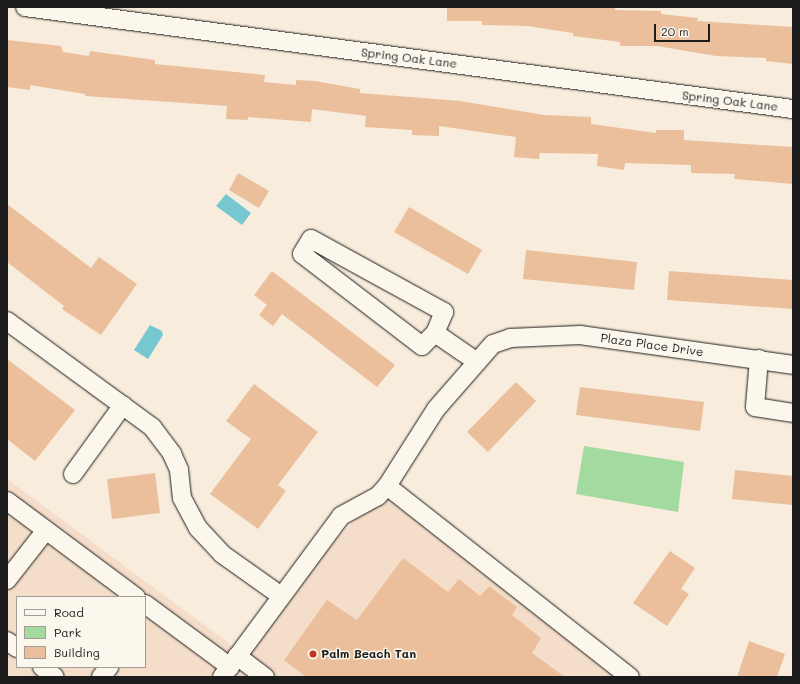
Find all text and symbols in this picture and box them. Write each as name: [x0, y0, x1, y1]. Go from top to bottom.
scale bar: [656, 16, 712, 42]
text: 20 m: [661, 23, 689, 39]
street label: Spring Oak Lane: [360, 45, 458, 71]
street label: Spring Oak Lane: [681, 88, 779, 114]
street label: Plaza Place Drive: [600, 331, 704, 359]
legend: [16, 596, 146, 668]
text: Road: [54, 604, 84, 620]
text: Park: [54, 624, 81, 640]
text: Building: [54, 644, 100, 660]
place label: Palm Beach Tan: [321, 647, 416, 661]
marker: Palm Beach Tan: [308, 649, 318, 659]

